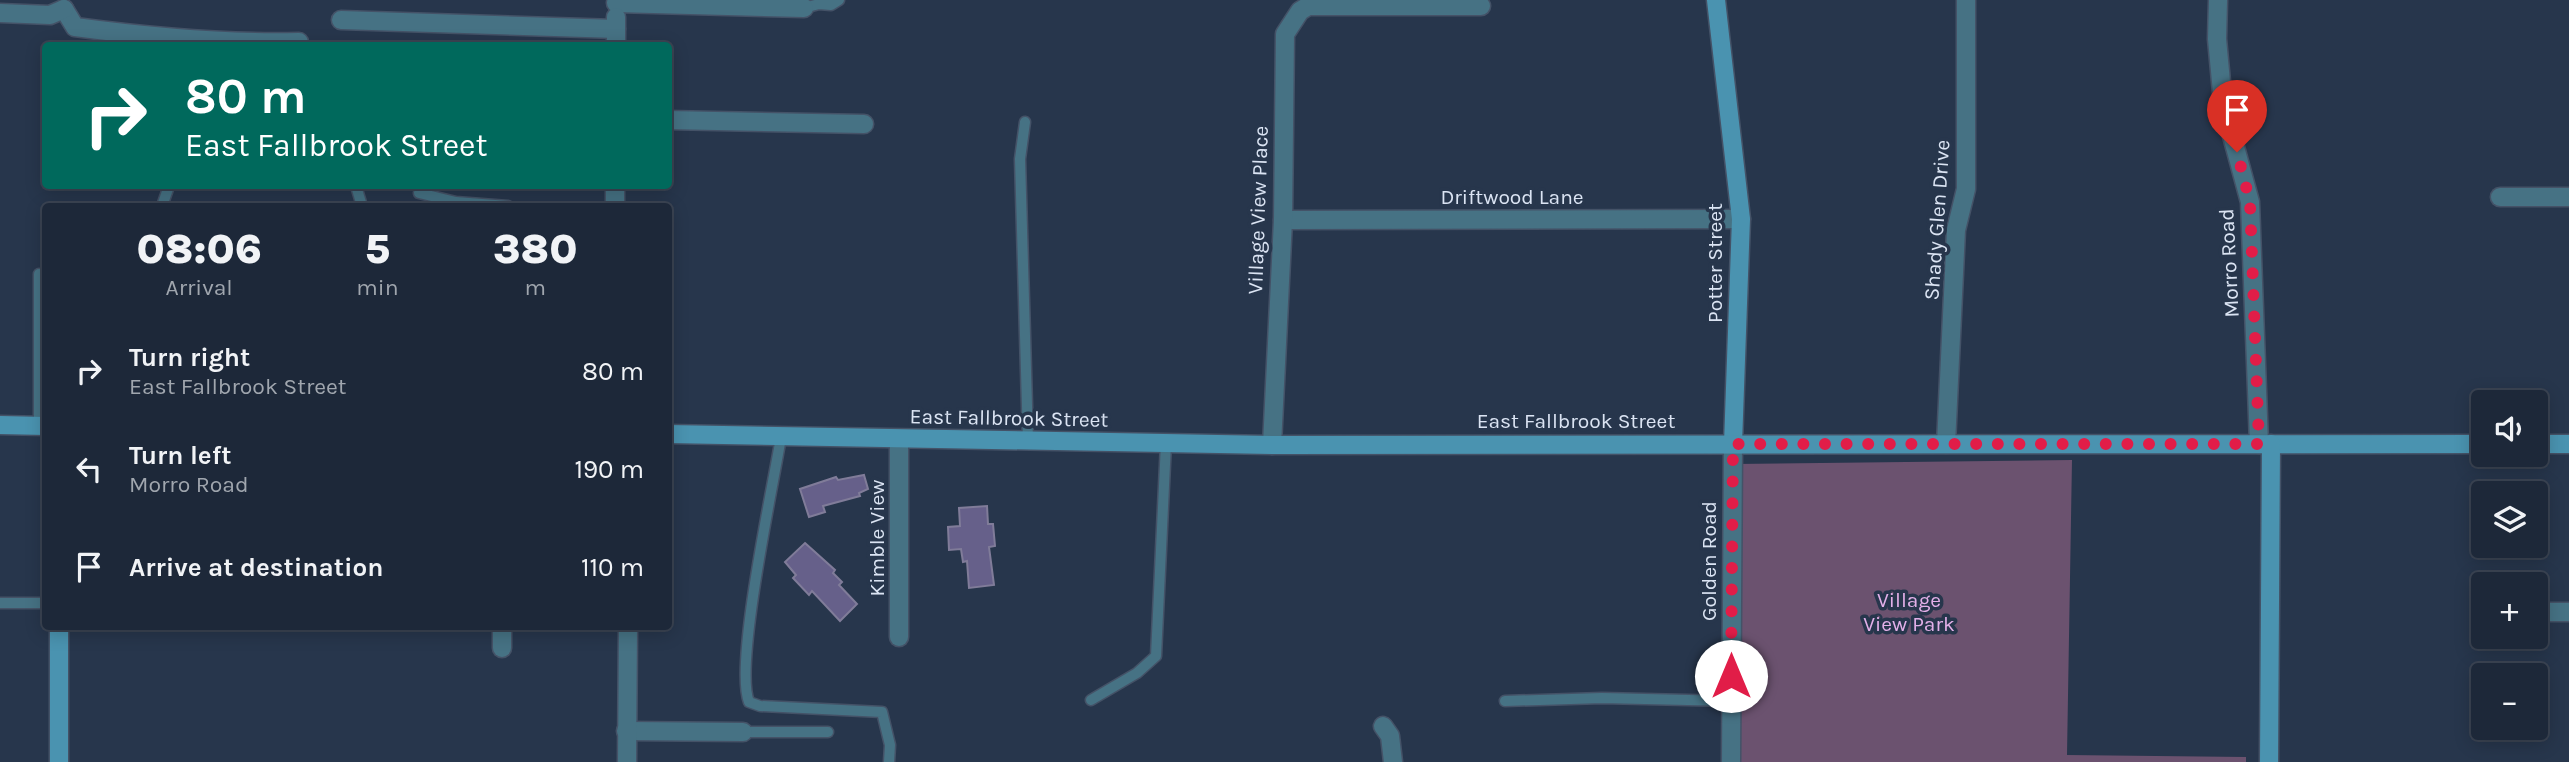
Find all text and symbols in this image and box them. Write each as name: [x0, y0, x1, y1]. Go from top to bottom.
text: 80 m: [185, 68, 307, 125]
icon: right: [70, 70, 161, 161]
pin: [2207, 80, 2267, 152]
icon: arrive: [2218, 91, 2256, 129]
street label: Village View Place: [1243, 125, 1273, 295]
text: East Fallbrook Street: [185, 127, 488, 164]
street label: Shady Glen Drive: [1919, 139, 1955, 301]
street label: Driftwood Lane: [1440, 185, 1584, 209]
street label: Potter Street: [1703, 203, 1727, 323]
street label: Morro Road: [2214, 208, 2244, 318]
text: 08:06: [137, 224, 262, 274]
text: 5: [365, 224, 390, 274]
text: 380: [493, 224, 577, 274]
text: Arrival: [165, 274, 233, 301]
text: min: [356, 274, 399, 301]
text: m: [525, 274, 546, 301]
text: Turn right: [129, 342, 250, 373]
icon: right: [70, 352, 108, 390]
text: 80 m: [582, 356, 644, 387]
text: East Fallbrook Street: [129, 373, 346, 400]
map controls: [2471, 390, 2548, 740]
button: sound: [2471, 390, 2548, 467]
street label: East Fallbrook Street: [910, 404, 1109, 432]
street label: East Fallbrook Street: [1477, 409, 1675, 433]
text: Turn left: [129, 440, 231, 471]
icon: left: [70, 450, 108, 488]
text: 190 m: [574, 454, 644, 485]
text: Morro Road: [129, 471, 249, 498]
street label: Kimble View: [865, 480, 889, 596]
button: layers: [2471, 481, 2548, 558]
street label: Golden Road: [1697, 501, 1721, 621]
icon: arrive: [70, 548, 108, 586]
text: Arrive at destination: [129, 552, 383, 583]
text: 110 m: [581, 552, 644, 583]
button: +: [2471, 572, 2548, 649]
park label: Village View Park: [1863, 588, 1955, 636]
position arrow: [1694, 639, 1768, 713]
button: −: [2471, 663, 2548, 740]

